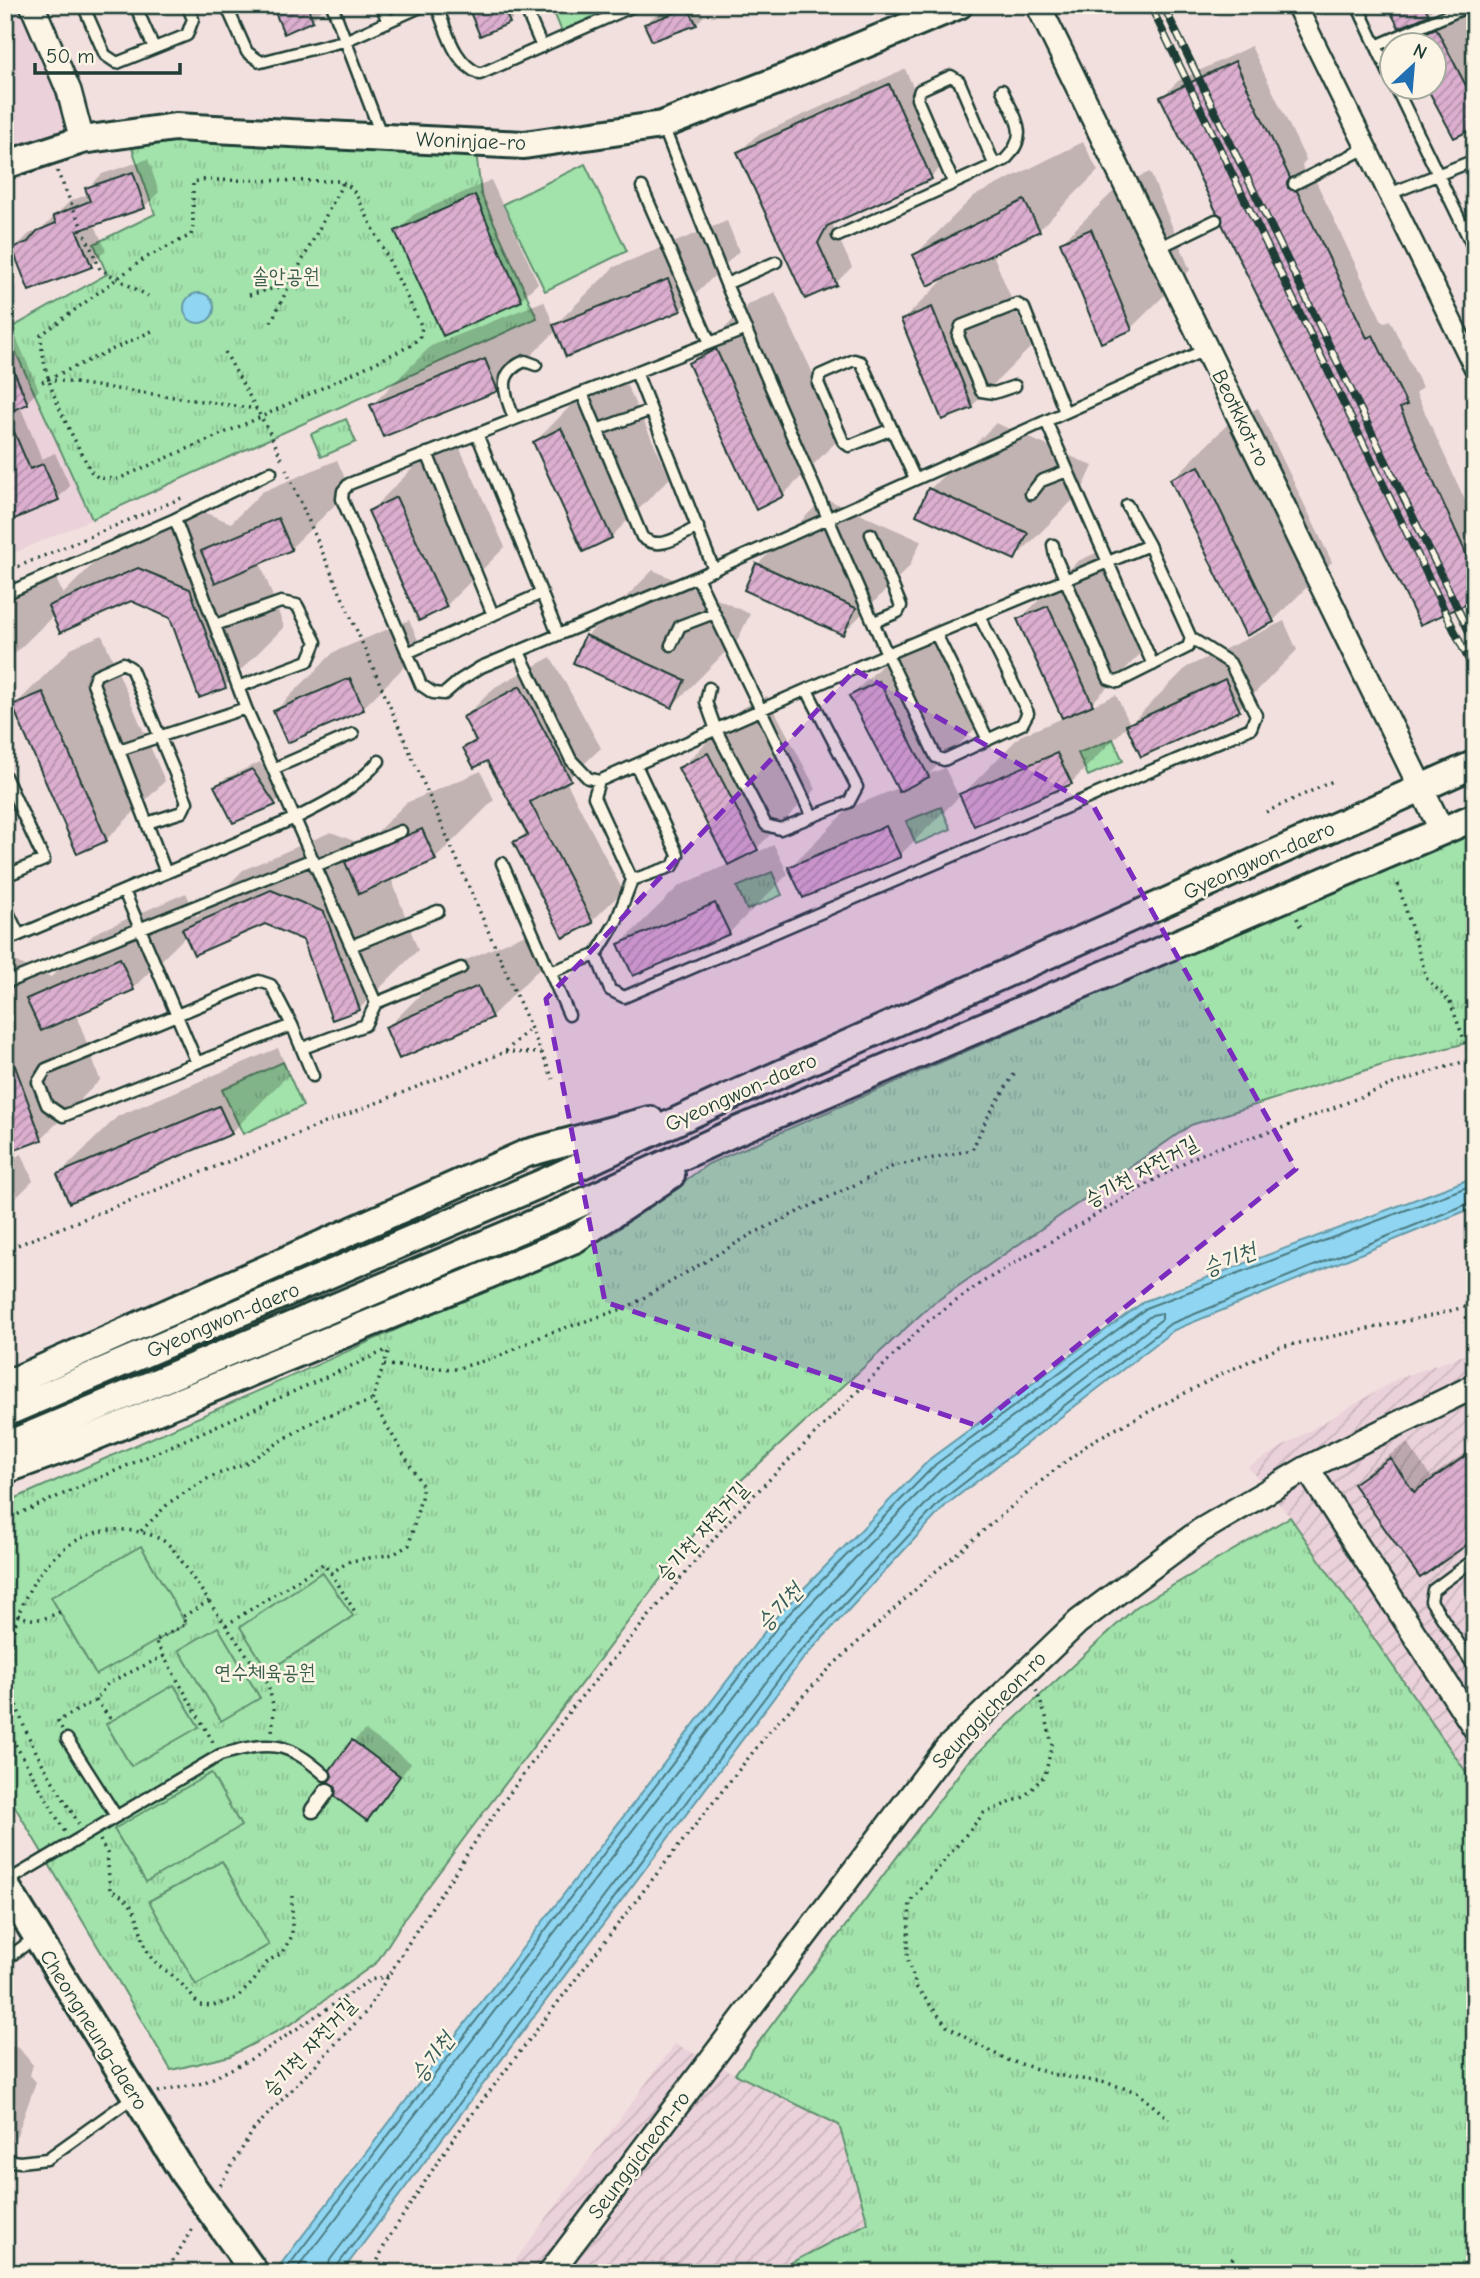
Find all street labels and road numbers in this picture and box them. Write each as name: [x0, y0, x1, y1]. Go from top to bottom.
street label: Woninjae-ro: [415, 127, 527, 155]
street label: Beotkkot-ro: [1207, 366, 1275, 470]
street label: Gyeongwon-daero: [1179, 816, 1339, 904]
street label: Gyeongwon-daero: [661, 1048, 821, 1136]
street label: 승기천 자전거길: [1080, 1130, 1202, 1212]
street label: Gyeongwon-daero: [143, 1277, 303, 1363]
street label: 승기천 자전거길: [651, 1476, 753, 1586]
street label: Seunggicheon-ro: [927, 1646, 1051, 1774]
street label: Cheongneung-daero: [35, 1946, 153, 2114]
street label: 승기천 자전거길: [257, 1993, 361, 2101]
street label: Seunggicheon-ro: [583, 2086, 695, 2224]

